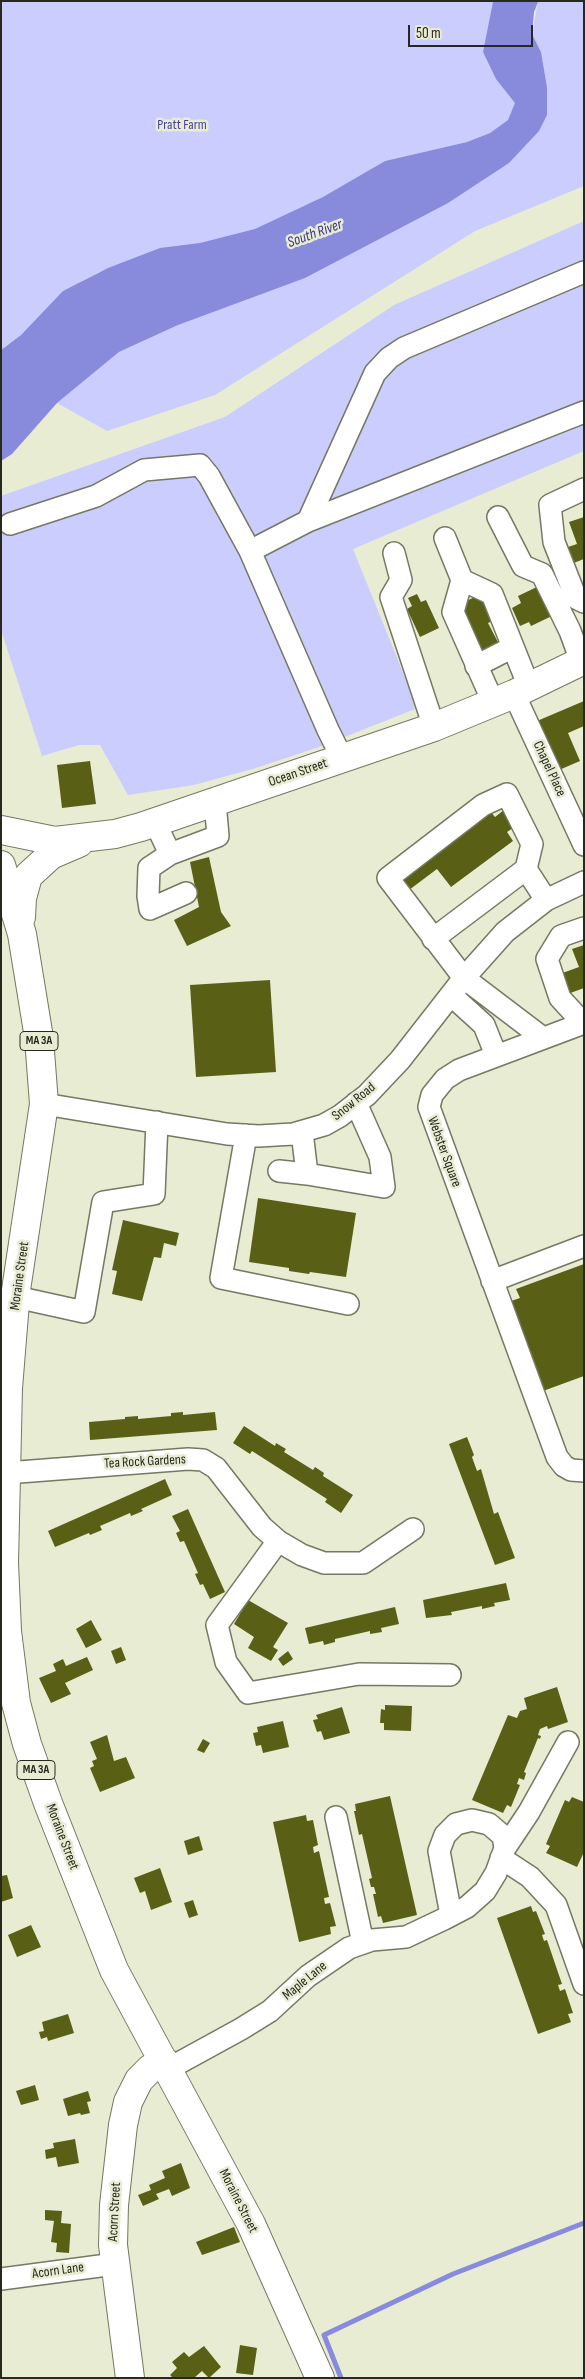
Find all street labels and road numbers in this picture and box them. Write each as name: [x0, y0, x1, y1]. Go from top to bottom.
street label: Chapel Place: [529, 738, 569, 800]
street label: Ocean Street: [266, 755, 330, 791]
road number: MA 3A: [20, 1032, 58, 1050]
street label: Snow Road: [329, 1079, 379, 1125]
street label: Webster Square: [423, 1114, 465, 1190]
street label: Moraine Street: [7, 1241, 33, 1311]
street label: Tea Rock Gardens: [104, 1451, 186, 1473]
road number: MA 3A: [17, 1760, 55, 1780]
street label: Moraine Street: [42, 1802, 82, 1872]
street label: Maple Lane: [279, 1958, 331, 2004]
street label: Moraine Street: [215, 2166, 261, 2236]
street label: Acorn Street: [105, 2182, 125, 2242]
street label: Acorn Lane: [31, 2259, 85, 2283]

